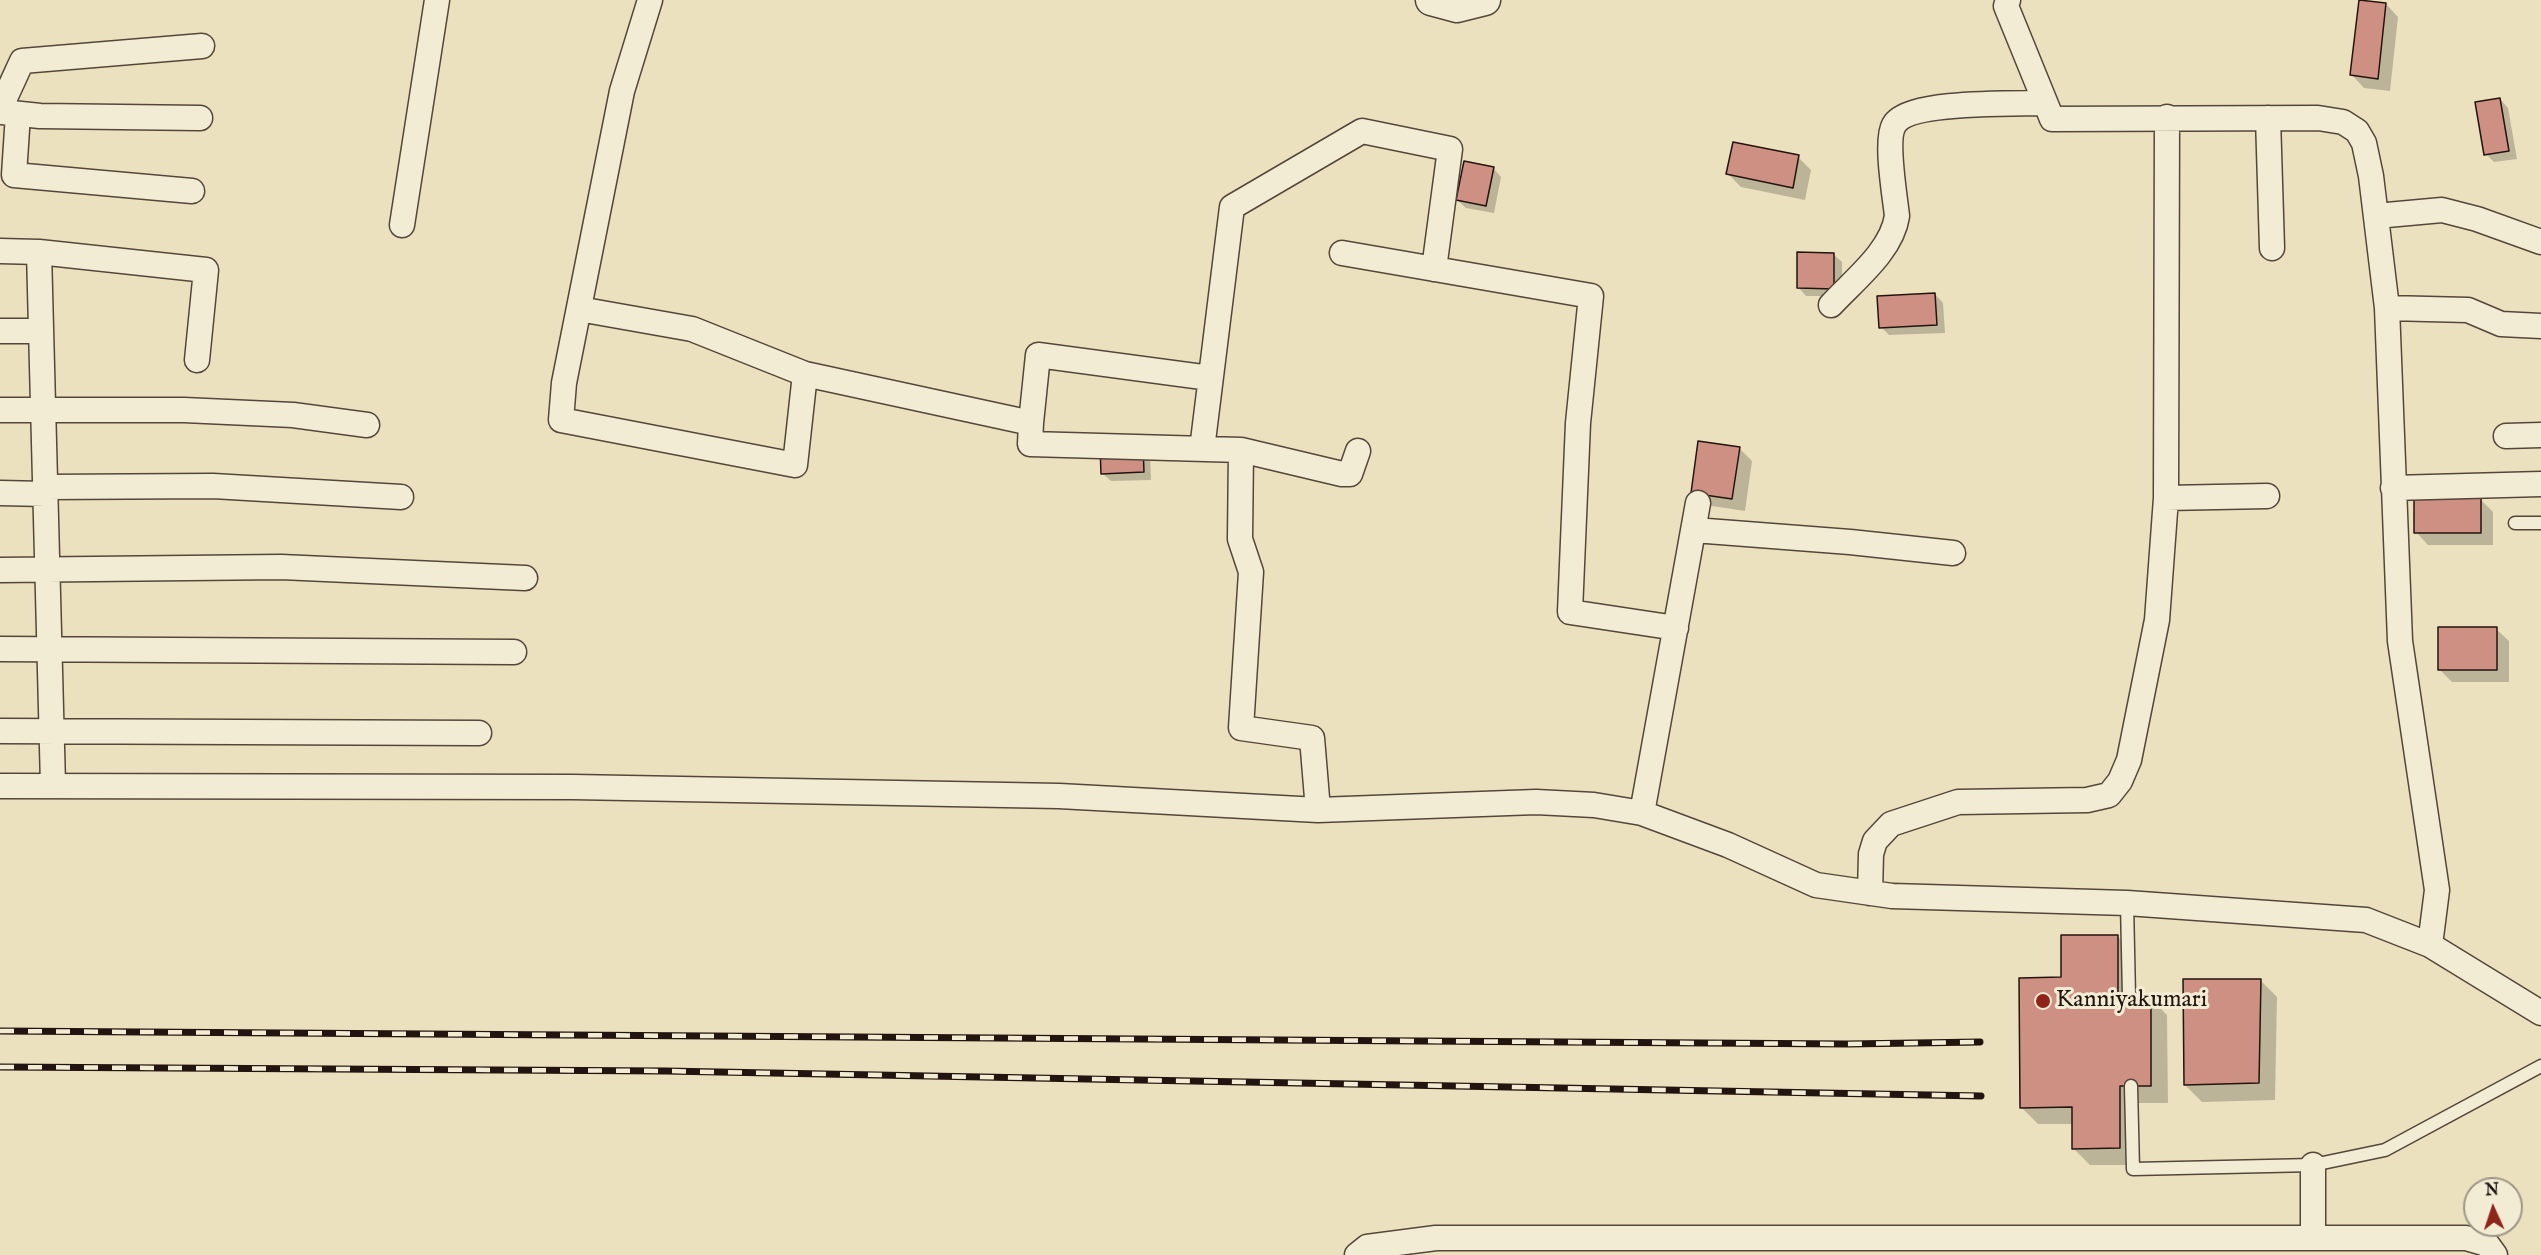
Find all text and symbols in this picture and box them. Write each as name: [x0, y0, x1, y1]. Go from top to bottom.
place label: Kanniyakumari: [2056, 987, 2207, 1015]
marker: Kanniyakumari: [2034, 992, 2052, 1010]
north arrow: [2463, 1177, 2523, 1237]
text: N: [2485, 1181, 2500, 1201]

